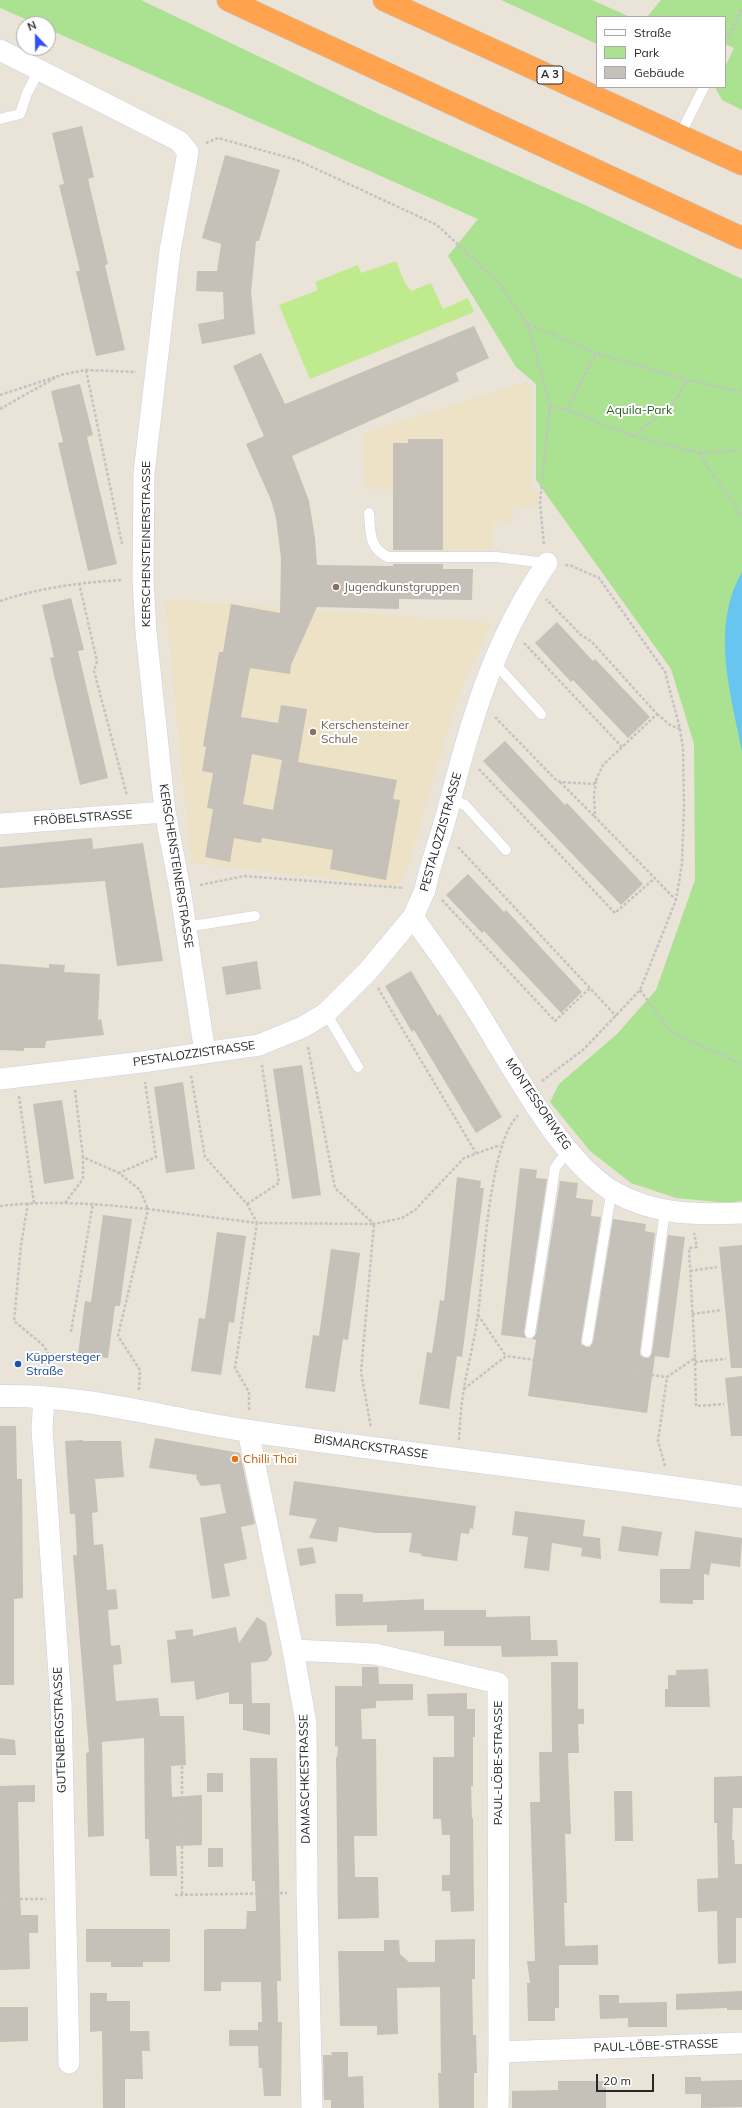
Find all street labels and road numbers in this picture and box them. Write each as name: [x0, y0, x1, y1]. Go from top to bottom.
road number: A 3: [537, 66, 563, 84]
street label: KERSCHENSTEINERSTRASSE: [139, 461, 153, 627]
street label: PESTALOZZISTRASSE: [417, 771, 465, 893]
street label: KERSCHENSTEINERSTRASSE: [156, 783, 196, 949]
street label: FRÖBELSTRASSE: [33, 807, 133, 829]
street label: PESTALOZZISTRASSE: [132, 1038, 256, 1070]
street label: MONTESSORIWEG: [502, 1055, 574, 1153]
street label: BISMARCKSTRASSE: [313, 1432, 429, 1462]
street label: GUTENBERGSTRASSE: [51, 1667, 69, 1793]
street label: PAUL-LÖBE-STRASSE: [491, 1701, 505, 1825]
street label: DAMASCHKESTRASSE: [297, 1714, 313, 1844]
street label: PAUL-LÖBE-STRASSE: [593, 2037, 719, 2055]

